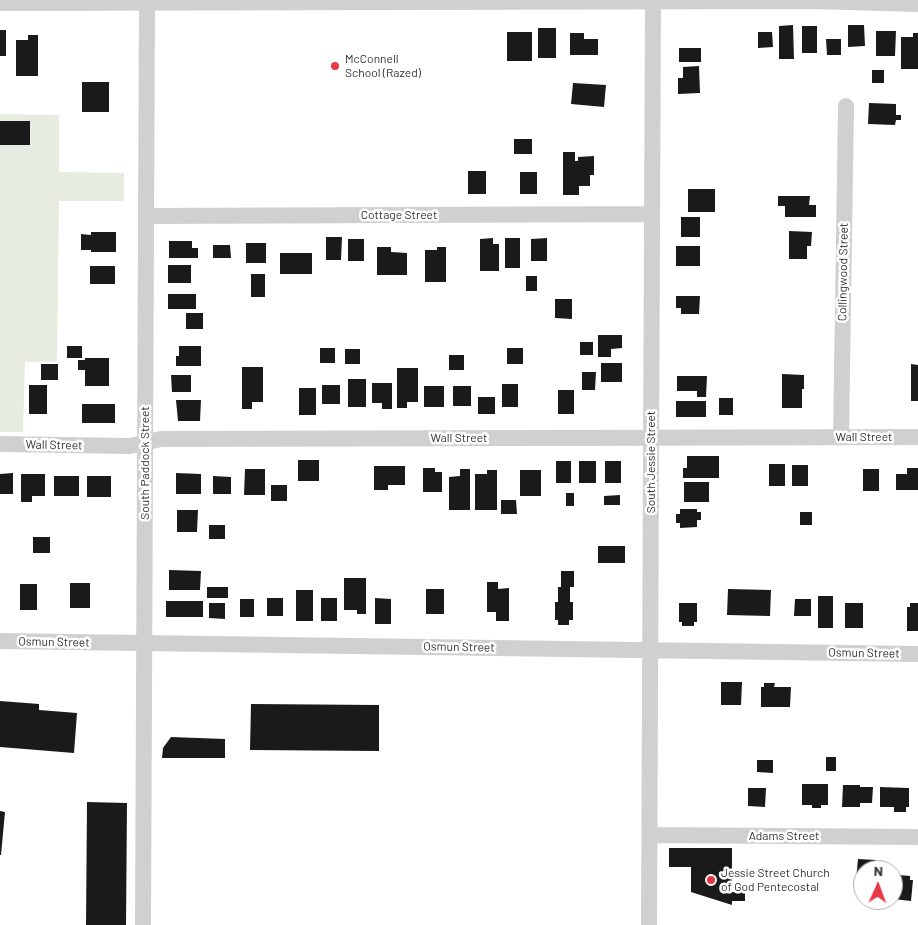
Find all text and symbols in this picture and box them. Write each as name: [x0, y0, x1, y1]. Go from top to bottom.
place label: McConnell School (Razed): [345, 52, 421, 80]
marker: McConnell School (Razed): [329, 60, 341, 72]
street label: Cottage Street: [361, 208, 437, 222]
street label: Collingwood Street: [835, 223, 851, 321]
street label: South Paddock Street: [138, 406, 152, 520]
street label: South Jessie Street: [644, 411, 658, 513]
street label: Wall Street: [836, 430, 892, 444]
street label: Wall Street: [431, 431, 487, 445]
street label: Wall Street: [25, 437, 83, 453]
street label: Osmun Street: [18, 634, 90, 650]
street label: Osmun Street: [423, 639, 495, 655]
street label: Osmun Street: [828, 645, 900, 661]
street label: Adams Street: [749, 829, 819, 843]
north arrow: [853, 860, 903, 910]
text: N: [874, 862, 883, 879]
place label: Jessie Street Church of God Pentecostal: [721, 866, 830, 894]
marker: Jessie Street Church of God Pentecostal: [705, 874, 717, 886]

